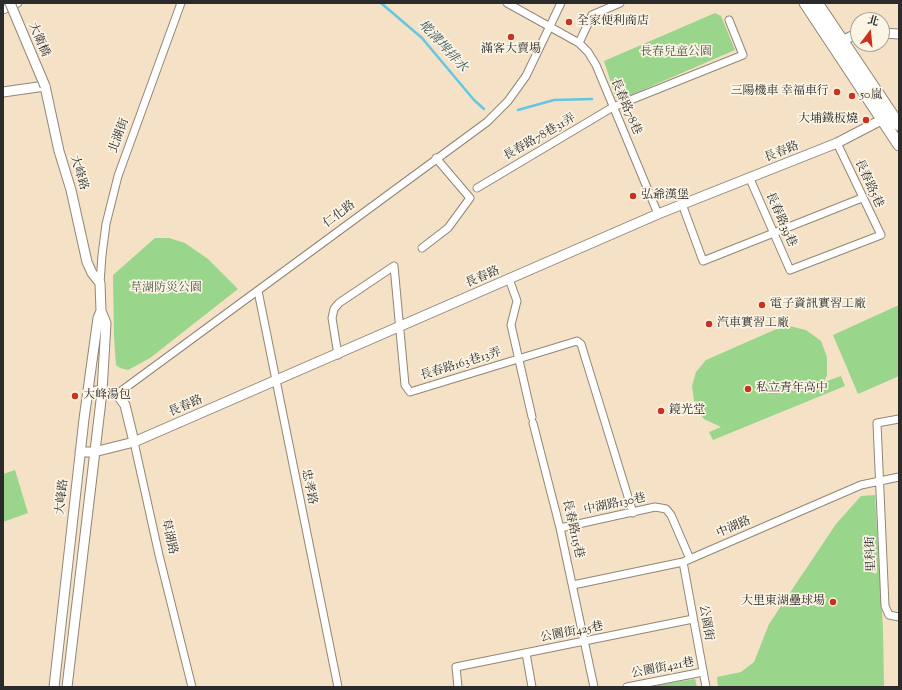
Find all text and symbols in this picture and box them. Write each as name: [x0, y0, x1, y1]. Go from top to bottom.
north arrow: [850, 12, 890, 52]
text: 北: [866, 12, 881, 31]
place label: 全家便利商店: [577, 15, 649, 29]
marker: 全家便利商店: [564, 17, 574, 27]
water label: 墘溝埤排水: [414, 18, 470, 76]
street label: 大衛橋: [24, 21, 52, 59]
marker: 滿客大賣場: [506, 32, 516, 42]
place label: 滿客大賣場: [481, 43, 541, 57]
park label: 長春兒童公園: [640, 46, 712, 60]
street label: 長春路78巷: [607, 77, 643, 137]
place label: 三陽機車 幸福車行: [730, 85, 829, 99]
marker: 三陽機車 幸福車行: [832, 87, 842, 97]
place label: 50嵐: [860, 89, 882, 103]
marker: 50嵐: [847, 91, 857, 101]
street label: 長春路78巷31弄: [501, 112, 579, 164]
place label: 大埔鐵板燒: [798, 113, 858, 127]
marker: 大埔鐵板燒: [861, 115, 871, 125]
street label: 北湖街: [107, 117, 133, 155]
street label: 長春路: [763, 140, 801, 166]
street label: 大峰路: [66, 154, 90, 192]
street label: 長春路5巷: [850, 157, 886, 211]
place label: 弘爺漢堡: [641, 189, 689, 203]
street label: 長春路39巷: [762, 190, 798, 250]
marker: 弘爺漢堡: [628, 191, 638, 201]
street label: 仁化路: [321, 198, 359, 232]
street label: 長春路: [464, 264, 502, 292]
park label: 草湖防災公園: [130, 282, 202, 296]
place label: 電子資訊實習工廠: [770, 298, 866, 312]
marker: 電子資訊實習工廠: [757, 300, 767, 310]
place label: 汽車實習工廠: [717, 317, 789, 331]
marker: 汽車實習工廠: [704, 319, 714, 329]
street label: 長春路163巷13弄: [419, 346, 503, 384]
place label: 私立青年高中: [756, 382, 828, 396]
marker: 私立青年高中: [743, 384, 753, 394]
place label: 大峰湯包: [83, 389, 131, 403]
marker: 大峰湯包: [70, 391, 80, 401]
street label: 長春路: [167, 393, 205, 421]
place label: 鏡光堂: [669, 404, 705, 418]
marker: 鏡光堂: [656, 406, 666, 416]
street label: 忠孝路: [297, 468, 319, 506]
street label: 大峰路: [54, 478, 72, 516]
street label: 中湖路130巷: [583, 491, 647, 519]
street label: 長春路115巷: [558, 498, 586, 560]
street label: 中湖路: [715, 514, 753, 542]
street label: 草湖路: [157, 518, 179, 556]
street label: 里科街: [864, 536, 880, 572]
place label: 大里東湖壘球場: [741, 595, 825, 609]
marker: 大里東湖壘球場: [828, 597, 838, 607]
street label: 公園街: [695, 604, 715, 642]
street label: 公園街425巷: [539, 620, 605, 646]
street label: 公園街421巷: [630, 656, 696, 682]

